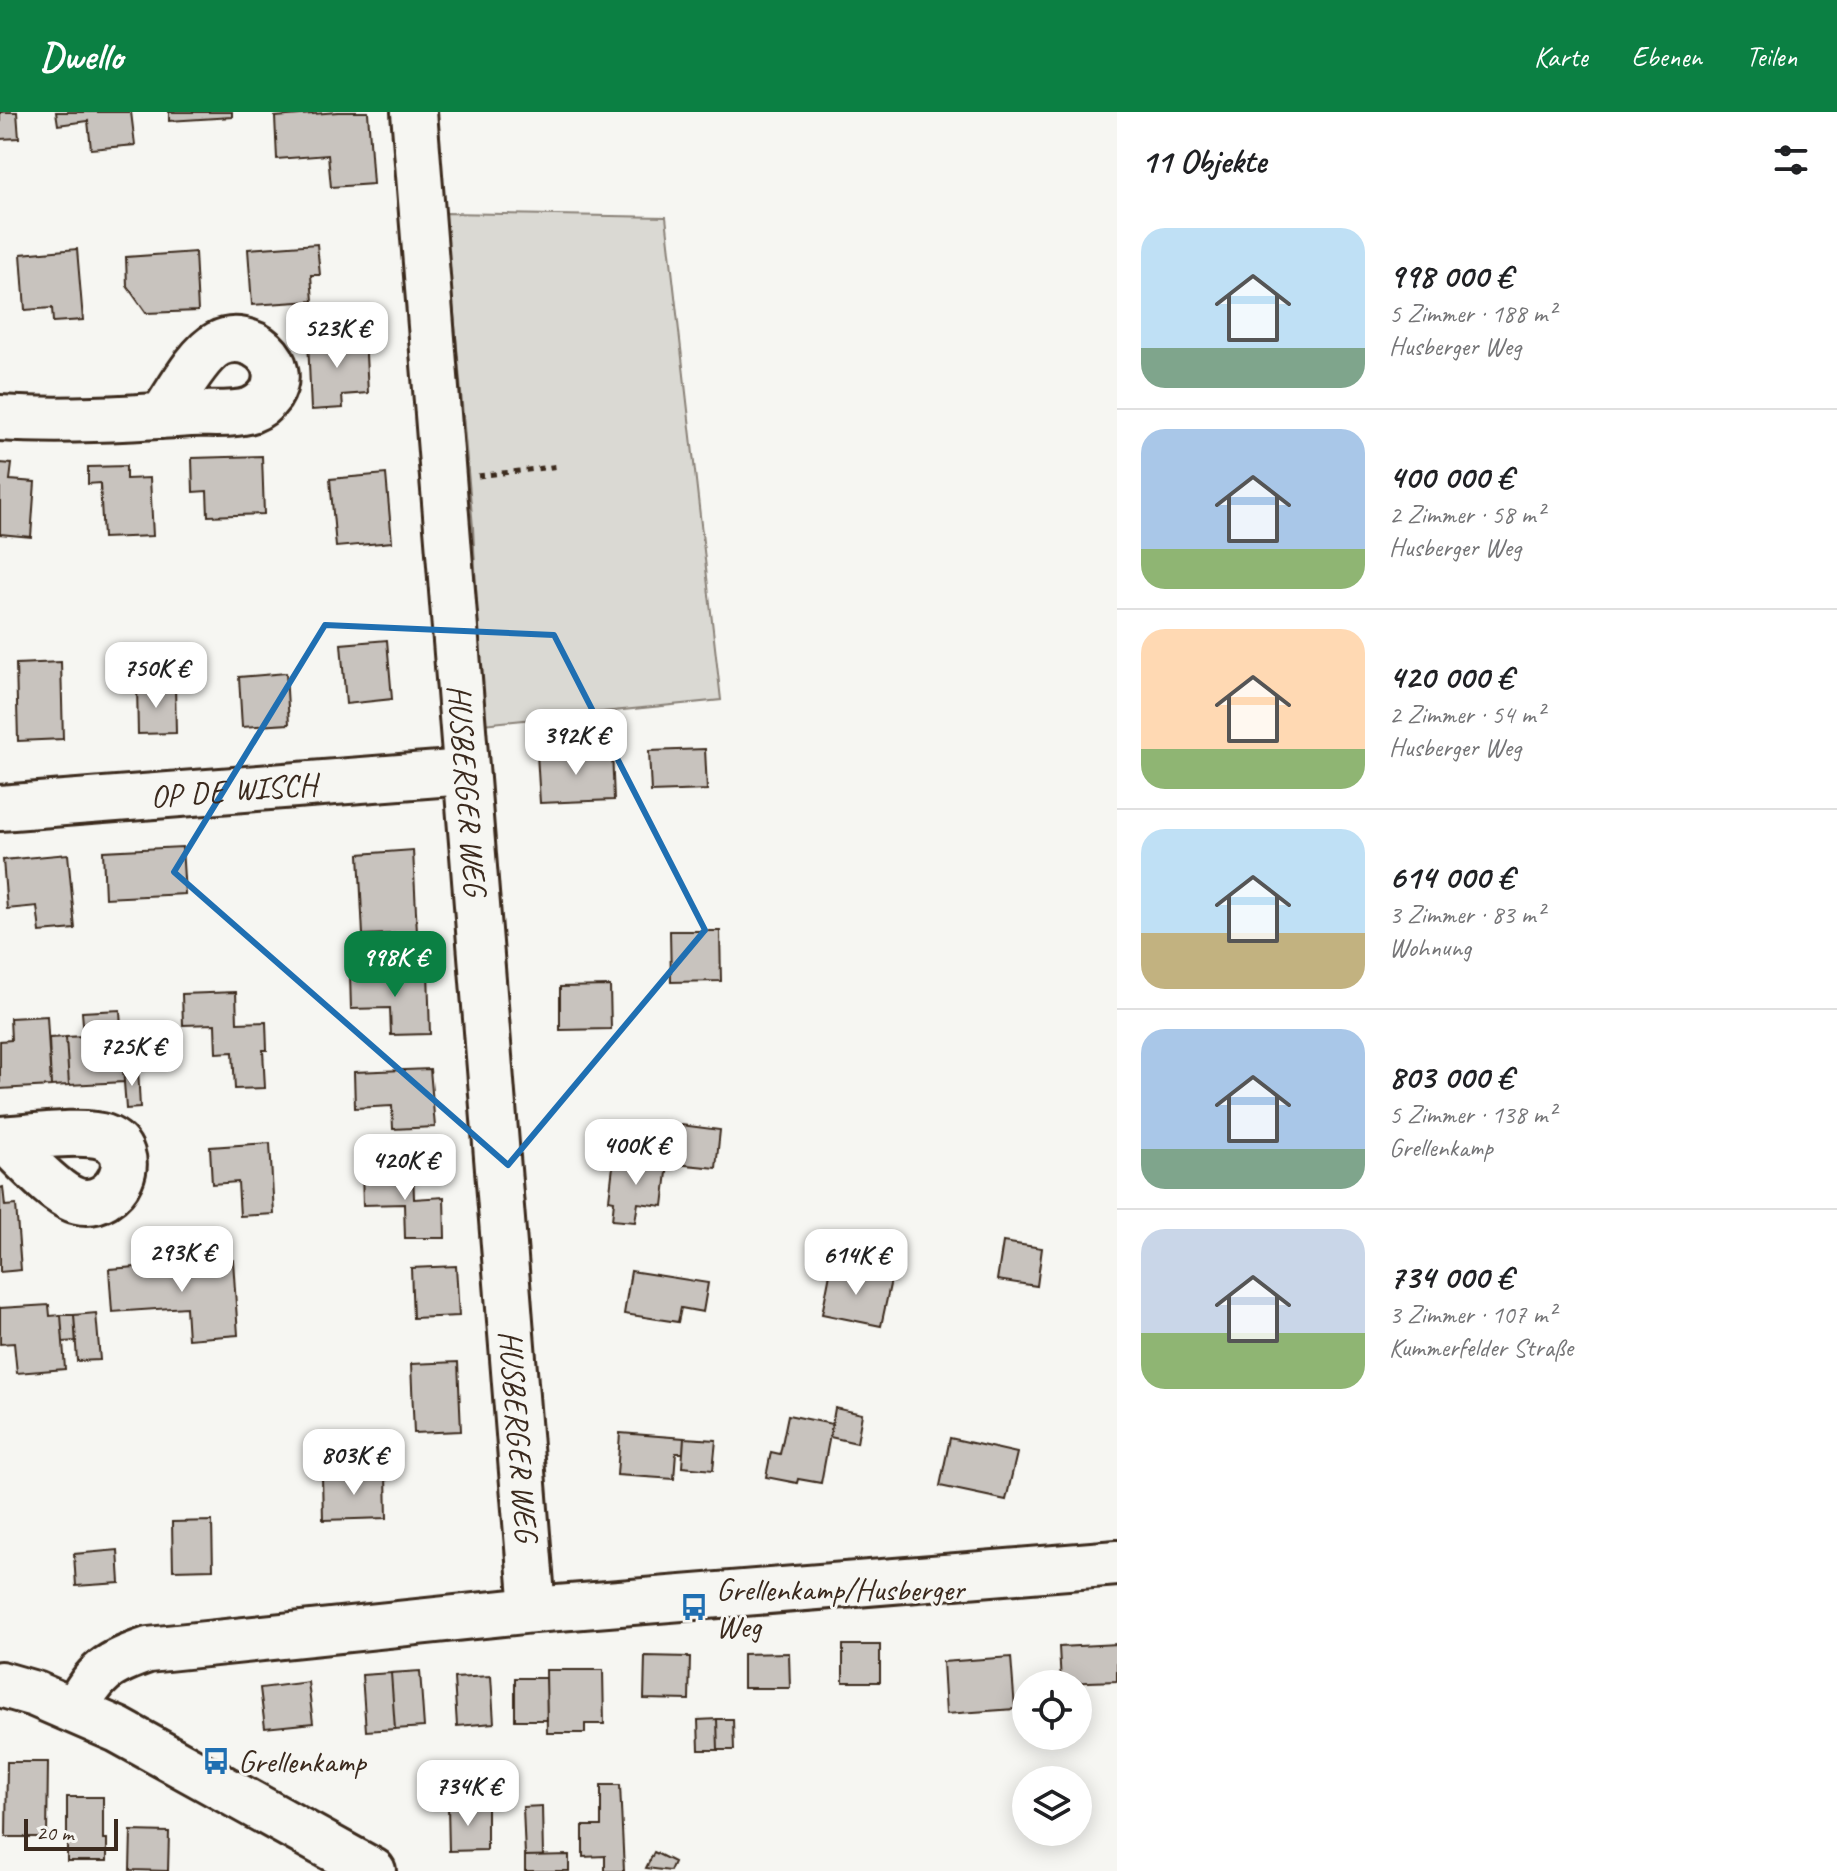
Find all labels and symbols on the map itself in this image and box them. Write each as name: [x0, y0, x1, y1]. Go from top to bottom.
pin: 523K €: [272, 302, 402, 370]
pin: 750K €: [91, 642, 221, 710]
street label: HUSBERGER WEG: [439, 683, 496, 900]
pin: 392K €: [511, 709, 641, 777]
street label: OP DE WISCH: [149, 763, 323, 817]
pin: 998K €: [330, 931, 460, 999]
pin: 725K €: [67, 1020, 197, 1088]
pin: 400K €: [571, 1119, 701, 1187]
pin: 420K €: [340, 1134, 470, 1202]
pin: 293K €: [117, 1226, 247, 1294]
pin: 614K €: [791, 1229, 921, 1297]
street label: HUSBERGER WEG: [490, 1329, 548, 1546]
pin: 803K €: [289, 1429, 419, 1497]
place label: Grellenkamp/Husberger Weg: [716, 1569, 967, 1647]
bus stop icon: Grellenkamp/Husberger Weg: [679, 1592, 709, 1622]
place label: Grellenkamp: [238, 1741, 368, 1782]
bus stop icon: Grellenkamp: [201, 1746, 231, 1776]
pin: 734K €: [403, 1760, 533, 1828]
scale bar: [24, 1815, 118, 1851]

